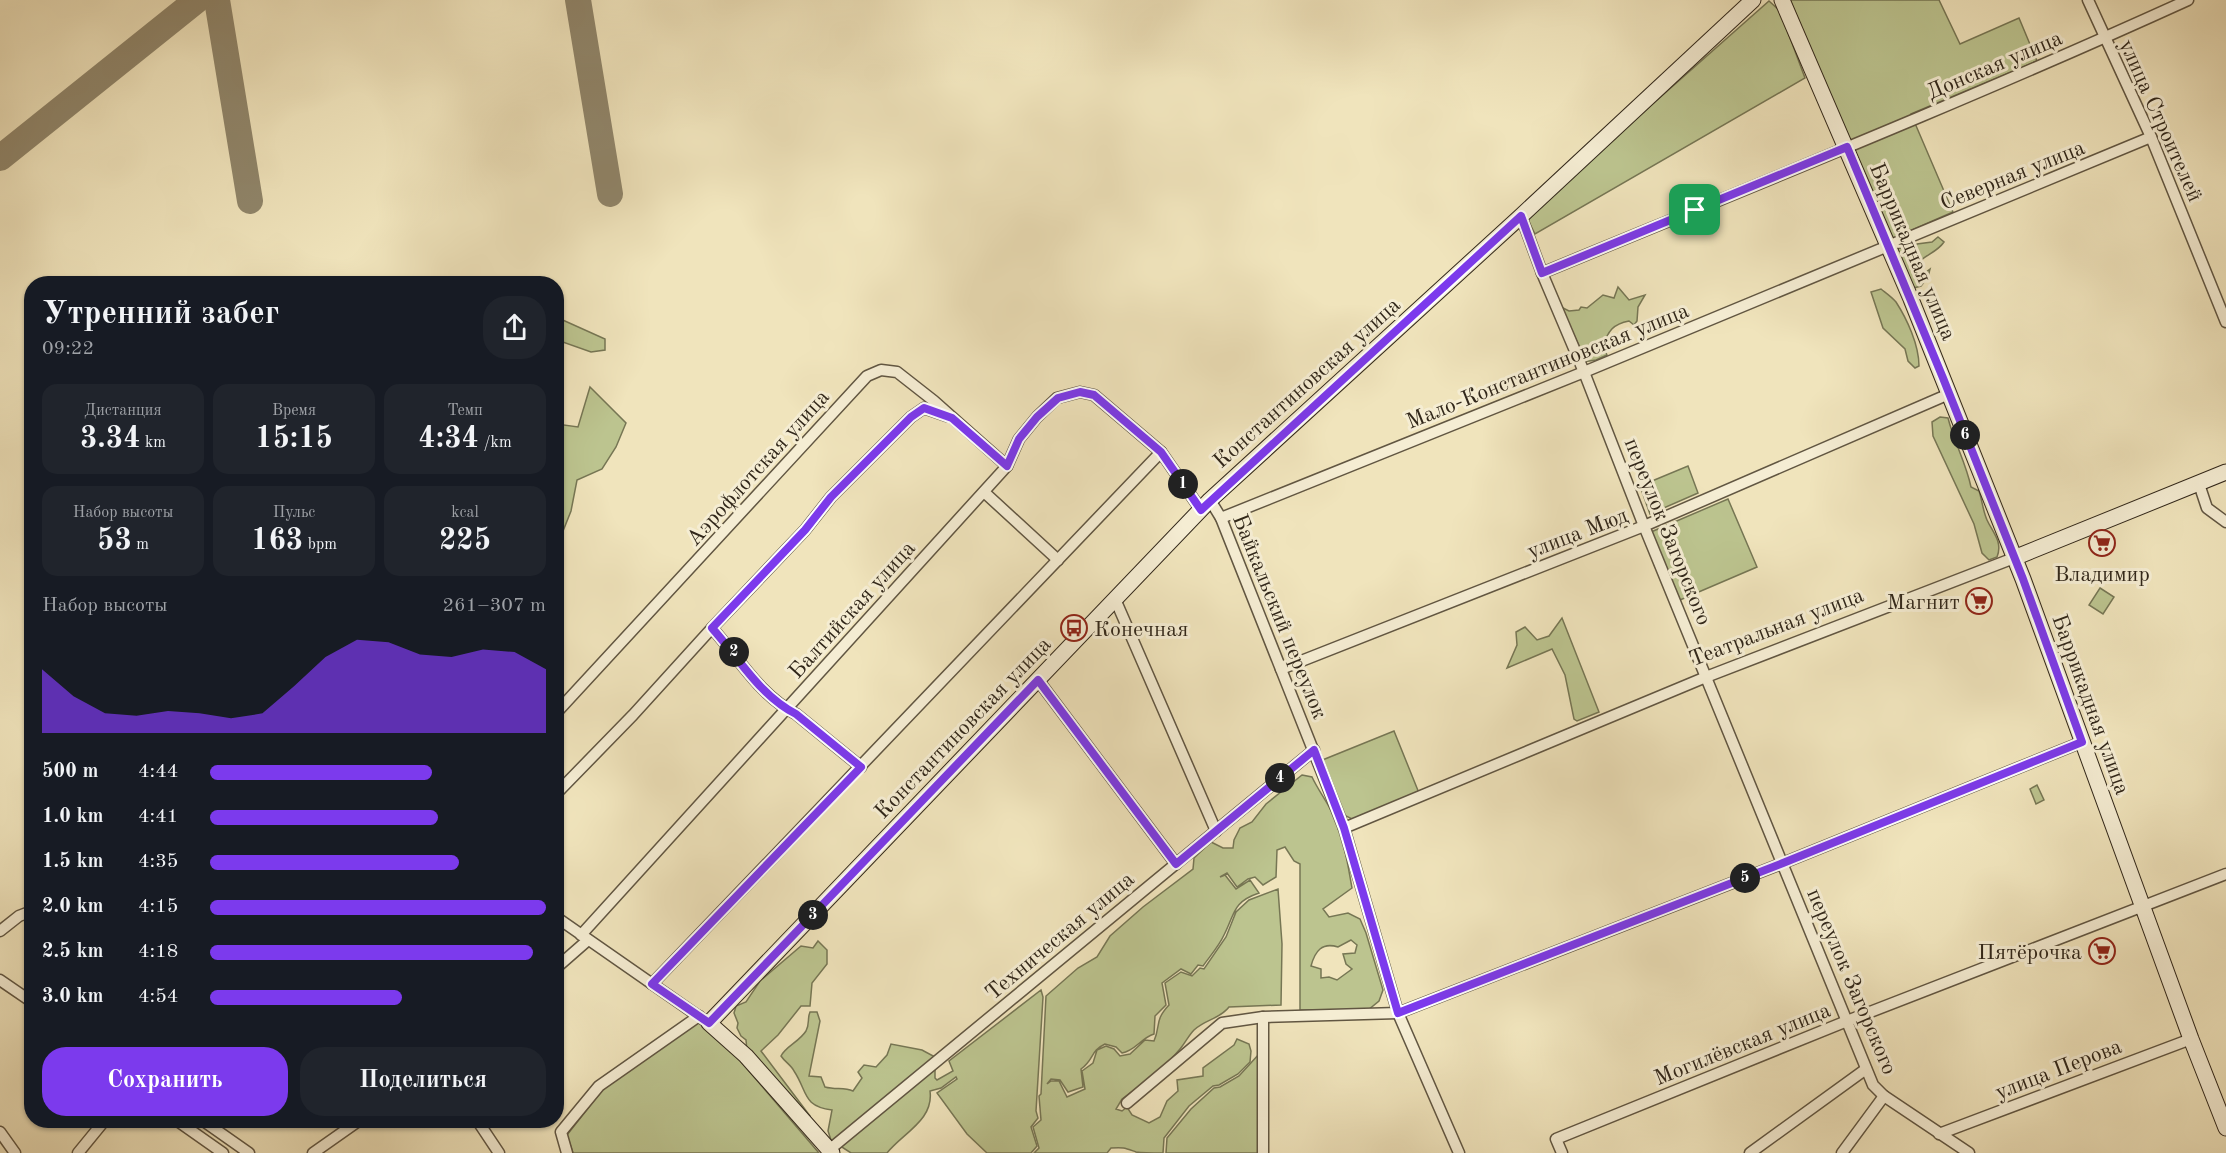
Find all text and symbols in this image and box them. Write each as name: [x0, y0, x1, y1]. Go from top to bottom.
street label: Донская улица: [1924, 27, 2066, 104]
street label: улица Строителей: [2114, 36, 2206, 205]
street label: Северная улица: [1937, 137, 2088, 215]
street label: Баррикадная улица: [1865, 160, 1960, 344]
pin: [1669, 184, 1720, 235]
icon: arrive: [1678, 193, 1711, 226]
street label: Константиновская улица: [1210, 294, 1405, 473]
button: share: [483, 296, 546, 359]
text: Утренний забег: [42, 298, 279, 331]
street label: Мало-Константиновская улица: [1403, 300, 1692, 434]
text: 09:22: [42, 339, 94, 359]
street label: Аэрофлотская улица: [683, 386, 834, 551]
text: Дистанция: [84, 403, 162, 419]
text: Время: [272, 403, 316, 419]
text: Темп: [447, 403, 483, 419]
pin: 6: [1950, 420, 1980, 450]
text: 3.34: [80, 424, 141, 454]
text: 15:15: [255, 424, 333, 454]
text: 4:34: [418, 424, 479, 454]
text: 6: [1960, 427, 1970, 443]
text: km: [141, 435, 166, 451]
text: /km: [479, 435, 512, 451]
street label: переулок Загорского: [1620, 435, 1715, 628]
pin: 1: [1168, 469, 1198, 499]
text: 1: [1178, 476, 1188, 492]
text: Набор высоты: [73, 505, 173, 521]
text: Пульс: [273, 505, 315, 521]
text: kcal: [451, 505, 479, 521]
street label: улица Мюд: [1524, 505, 1631, 563]
street label: Байкальский переулок: [1228, 511, 1330, 722]
text: 53: [97, 526, 132, 556]
text: 163: [251, 526, 303, 556]
text: 225: [439, 526, 491, 556]
supermarket icon: Владимир: [2087, 528, 2117, 558]
text: m: [132, 537, 149, 553]
text: bpm: [303, 537, 337, 553]
street label: Балтийская улица: [785, 537, 920, 683]
place label: Владимир: [2054, 564, 2150, 586]
street label: Театральная улица: [1686, 584, 1867, 671]
supermarket icon: Магнит: [1964, 586, 1994, 616]
place label: Магнит: [1887, 592, 1960, 614]
text: Набор высоты: [42, 596, 168, 616]
text: 261–307 m: [443, 596, 546, 616]
street label: Баррикадная улица: [2047, 611, 2133, 798]
bus stop icon: Конечная: [1059, 613, 1089, 643]
place label: Конечная: [1094, 619, 1188, 641]
street label: Константиновская улица: [871, 633, 1056, 823]
pin: 2: [719, 637, 749, 667]
text: 2: [729, 644, 739, 660]
text: 500 m: [42, 762, 98, 782]
text: 4:44: [138, 762, 178, 782]
pin: 4: [1265, 763, 1295, 793]
text: 4: [1275, 770, 1285, 786]
text: 1.0 km: [42, 807, 104, 827]
text: 4:41: [138, 807, 178, 827]
text: 1.5 km: [42, 852, 104, 872]
text: 4:35: [138, 852, 178, 872]
pin: 5: [1730, 863, 1760, 893]
street label: Техническая улица: [982, 868, 1139, 1005]
text: 5: [1740, 870, 1750, 886]
street label: переулок Загорского: [1802, 886, 1900, 1078]
text: 2.0 km: [42, 897, 104, 917]
text: 4:15: [138, 897, 178, 917]
pin: 3: [798, 900, 828, 930]
text: 3: [808, 907, 818, 923]
supermarket icon: Пятёрочка: [2087, 936, 2117, 966]
text: 2.5 km: [42, 942, 104, 962]
text: 4:18: [138, 942, 178, 962]
place label: Пятёрочка: [1977, 942, 2082, 964]
text: 3.0 km: [42, 987, 104, 1007]
text: 4:54: [138, 987, 178, 1007]
street label: Могилёвская улица: [1652, 999, 1834, 1090]
street label: улица Перова: [1992, 1036, 2125, 1104]
button: Сохранить: [42, 1047, 288, 1116]
button: Поделиться: [300, 1047, 546, 1116]

